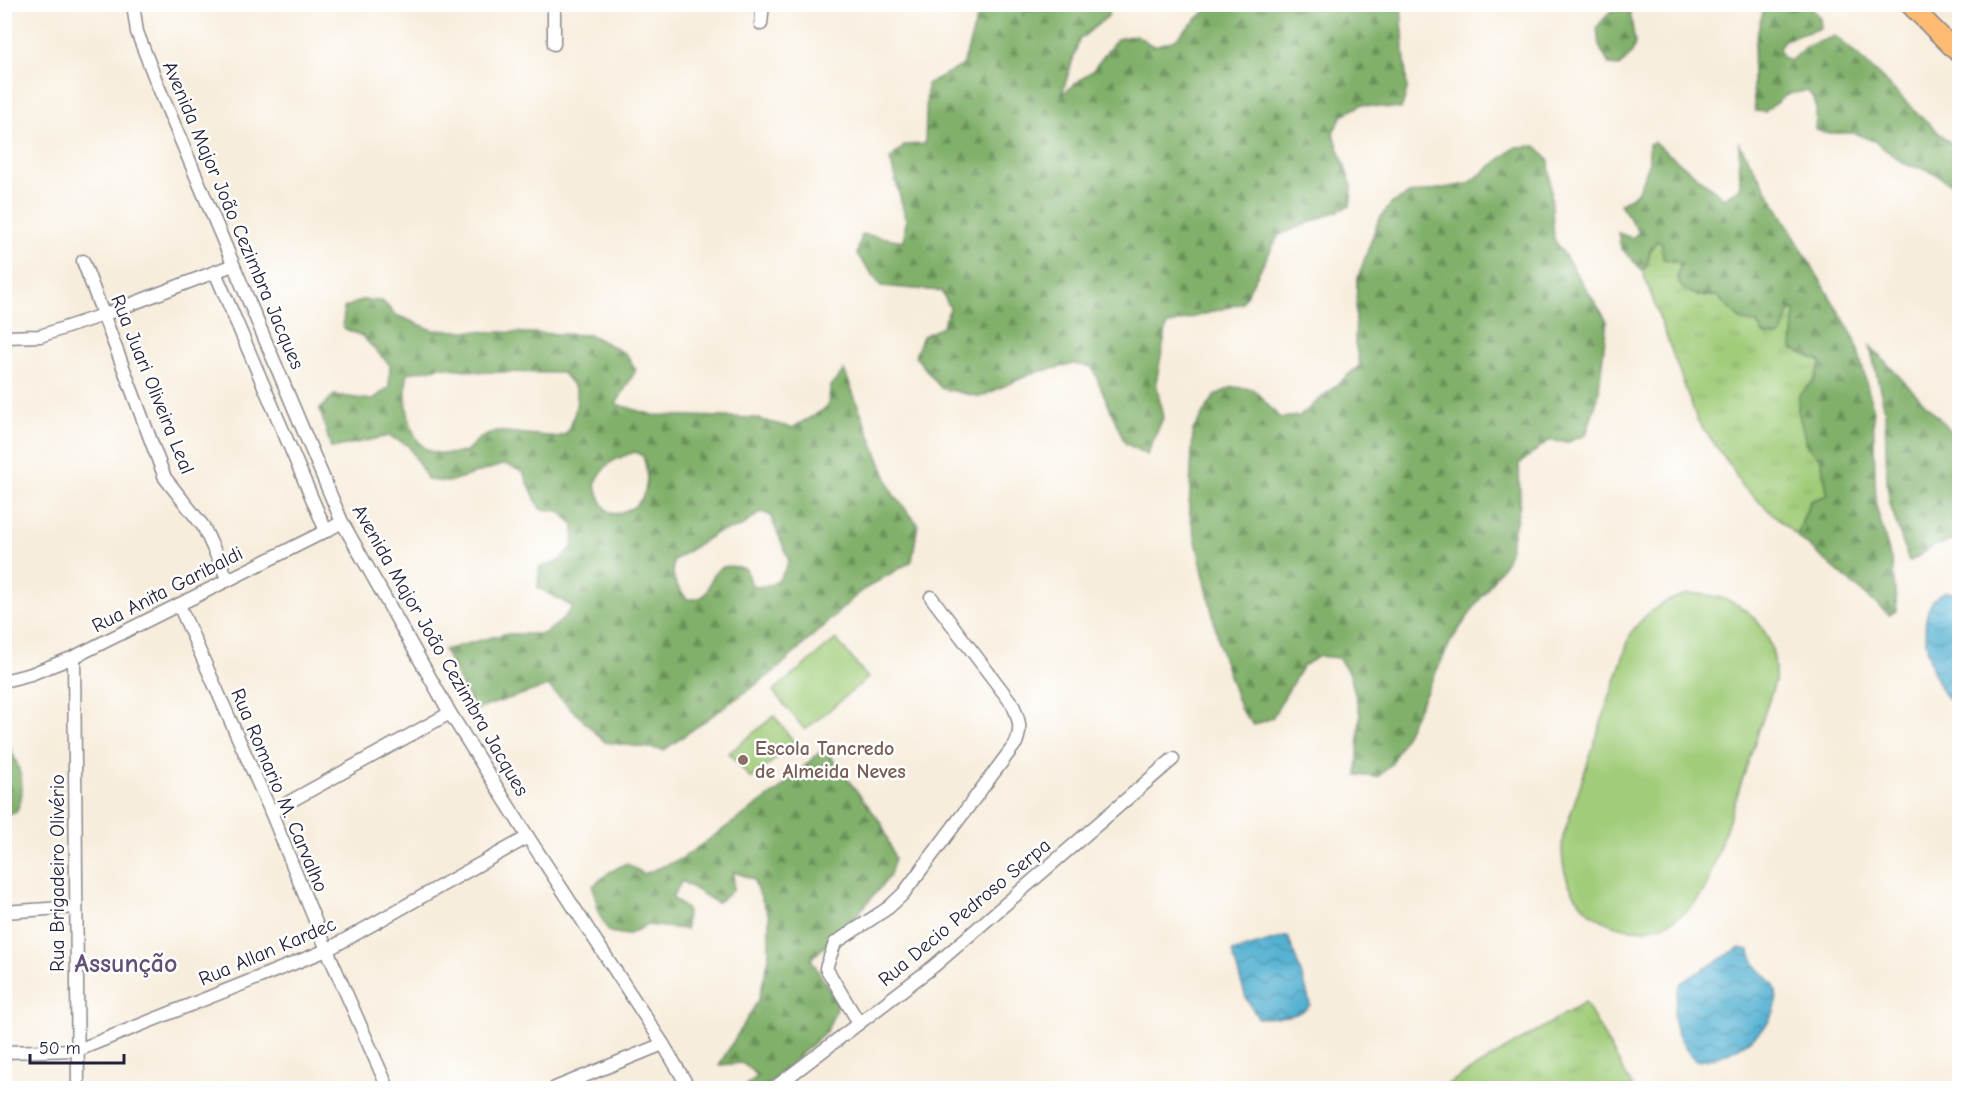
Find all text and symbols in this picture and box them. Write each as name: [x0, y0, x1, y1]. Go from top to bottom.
street label: Avenida Major João Cezimbra Jacques: [158, 58, 309, 373]
street label: Rua Juari Oliveira Leal: [106, 291, 199, 477]
street label: Avenida Major João Cezimbra Jacques: [348, 501, 534, 800]
street label: Rua Anita Garibaldi: [88, 541, 246, 637]
street label: Rua Romario M. Carvalho: [226, 685, 333, 895]
place label: Escola Tancredo de Almeida Neves: [755, 737, 906, 783]
marker: Escola Tancredo de Almeida Neves: [736, 753, 750, 767]
street label: Rua Brigadeiro Olivério: [46, 774, 69, 972]
street label: Rua Decio Pedroso Serpa: [874, 834, 1055, 991]
street label: Rua Allan Kardec: [195, 912, 340, 991]
district label: Assunção: [75, 949, 177, 979]
scale bar: [30, 1027, 124, 1065]
text: 50 m: [39, 1038, 81, 1059]

